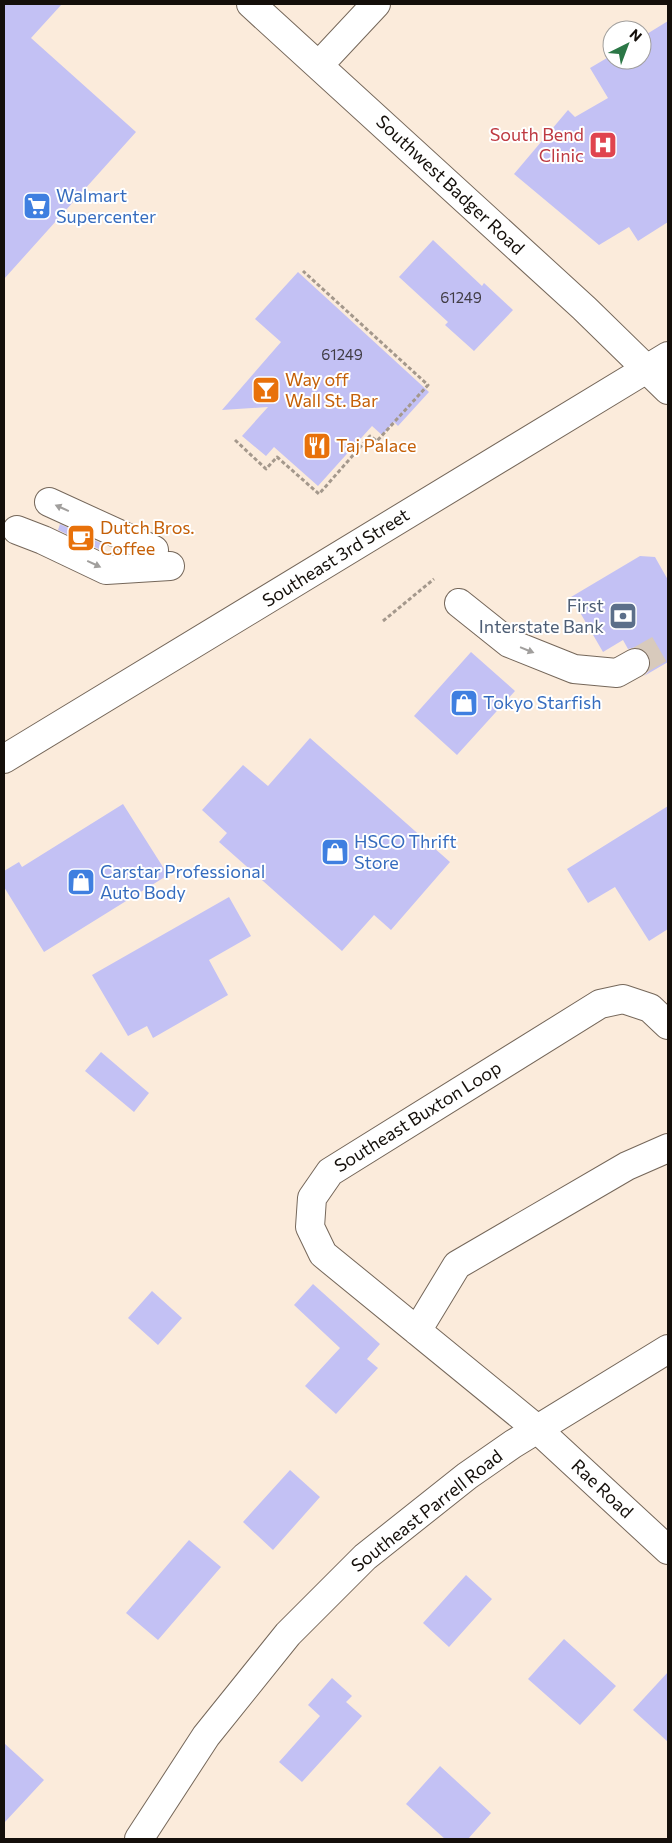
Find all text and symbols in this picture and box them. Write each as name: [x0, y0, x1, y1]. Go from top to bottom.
north arrow: [602, 20, 652, 70]
text: N: [626, 25, 646, 45]
street label: Southwest Badger Road: [372, 110, 529, 259]
place label: South Bend Clinic: [490, 123, 584, 166]
hospital icon: South Bend Clinic: [588, 130, 618, 160]
place label: Walmart Supercenter: [56, 184, 156, 227]
supermarket icon: Walmart Supercenter: [22, 191, 52, 221]
house number: 61249: [440, 288, 482, 306]
house number: 61249: [321, 345, 363, 363]
place label: Way off Wall St. Bar: [285, 368, 378, 411]
bar icon: Way off Wall St. Bar: [251, 375, 281, 405]
restaurant icon: Taj Palace: [302, 431, 332, 461]
place label: Taj Palace: [336, 434, 417, 456]
one-way arrow: [55, 503, 69, 511]
street label: Southeast 3rd Street: [258, 503, 413, 611]
place label: Dutch Bros. Coffee: [100, 516, 195, 559]
cafe icon: Dutch Bros. Coffee: [66, 523, 96, 553]
one-way arrow: [86, 560, 101, 568]
place label: First Interstate Bank: [479, 594, 604, 637]
bank icon: First Interstate Bank: [608, 601, 638, 631]
one-way arrow: [520, 646, 535, 654]
shop icon: Tokyo Starfish: [449, 688, 479, 718]
place label: Tokyo Starfish: [483, 691, 601, 713]
place label: HSCO Thrift Store: [354, 830, 457, 873]
shop icon: HSCO Thrift Store: [320, 837, 350, 867]
place label: Carstar Professional Auto Body: [100, 860, 265, 903]
shop icon: Carstar Professional Auto Body: [66, 867, 96, 897]
street label: Southeast Buxton Loop: [330, 1056, 505, 1176]
street label: Southeast Parrell Road: [346, 1444, 506, 1576]
street label: Rae Road: [567, 1454, 638, 1522]

